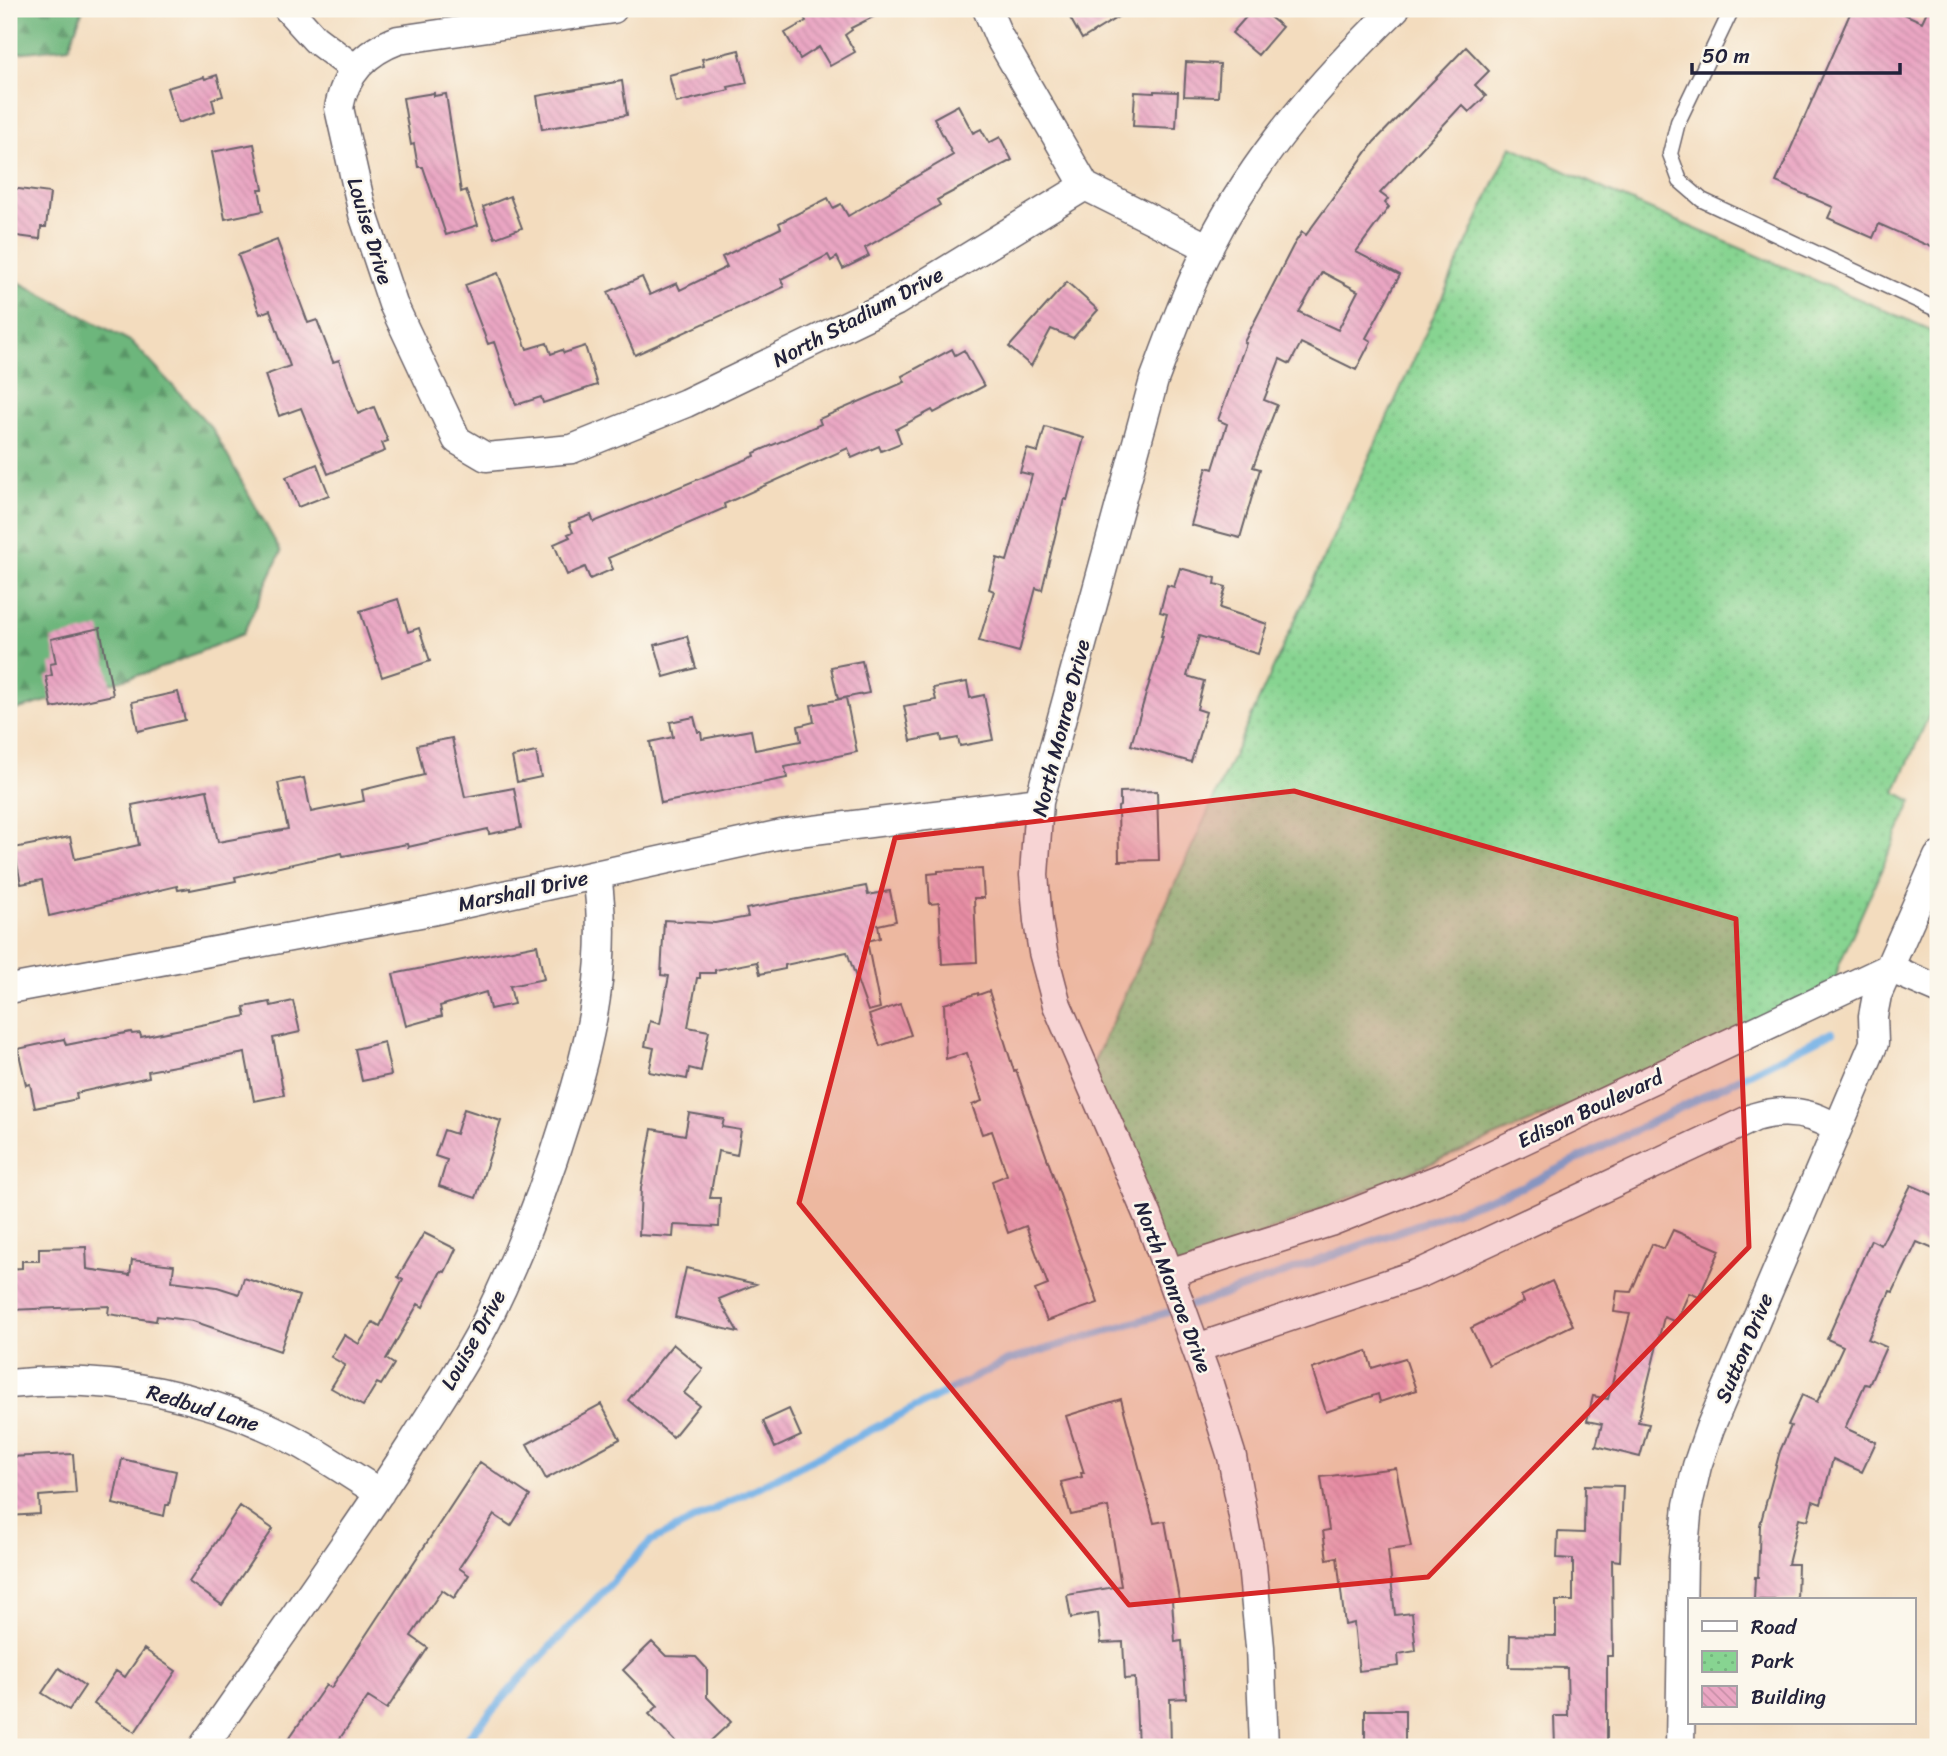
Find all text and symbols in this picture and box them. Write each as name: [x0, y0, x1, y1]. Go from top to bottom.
scale bar: [1692, 32, 1900, 76]
text: 50 m: [1702, 37, 1750, 75]
street label: Louise Drive: [336, 173, 404, 289]
street label: North Stadium Drive: [765, 256, 951, 378]
street label: North Monroe Drive: [1021, 635, 1101, 821]
street label: Marshall Drive: [454, 859, 592, 923]
street label: Edison Boulevard: [1511, 1058, 1671, 1159]
street label: North Monroe Drive: [1123, 1195, 1223, 1379]
street label: Louise Drive: [430, 1283, 516, 1397]
street label: Sutton Drive: [1704, 1287, 1784, 1409]
street label: Redbud Lane: [142, 1373, 264, 1443]
legend: [1688, 1598, 1916, 1724]
text: Road: [1751, 1608, 1798, 1646]
text: Park: [1751, 1642, 1794, 1680]
text: Building: [1751, 1678, 1827, 1716]

